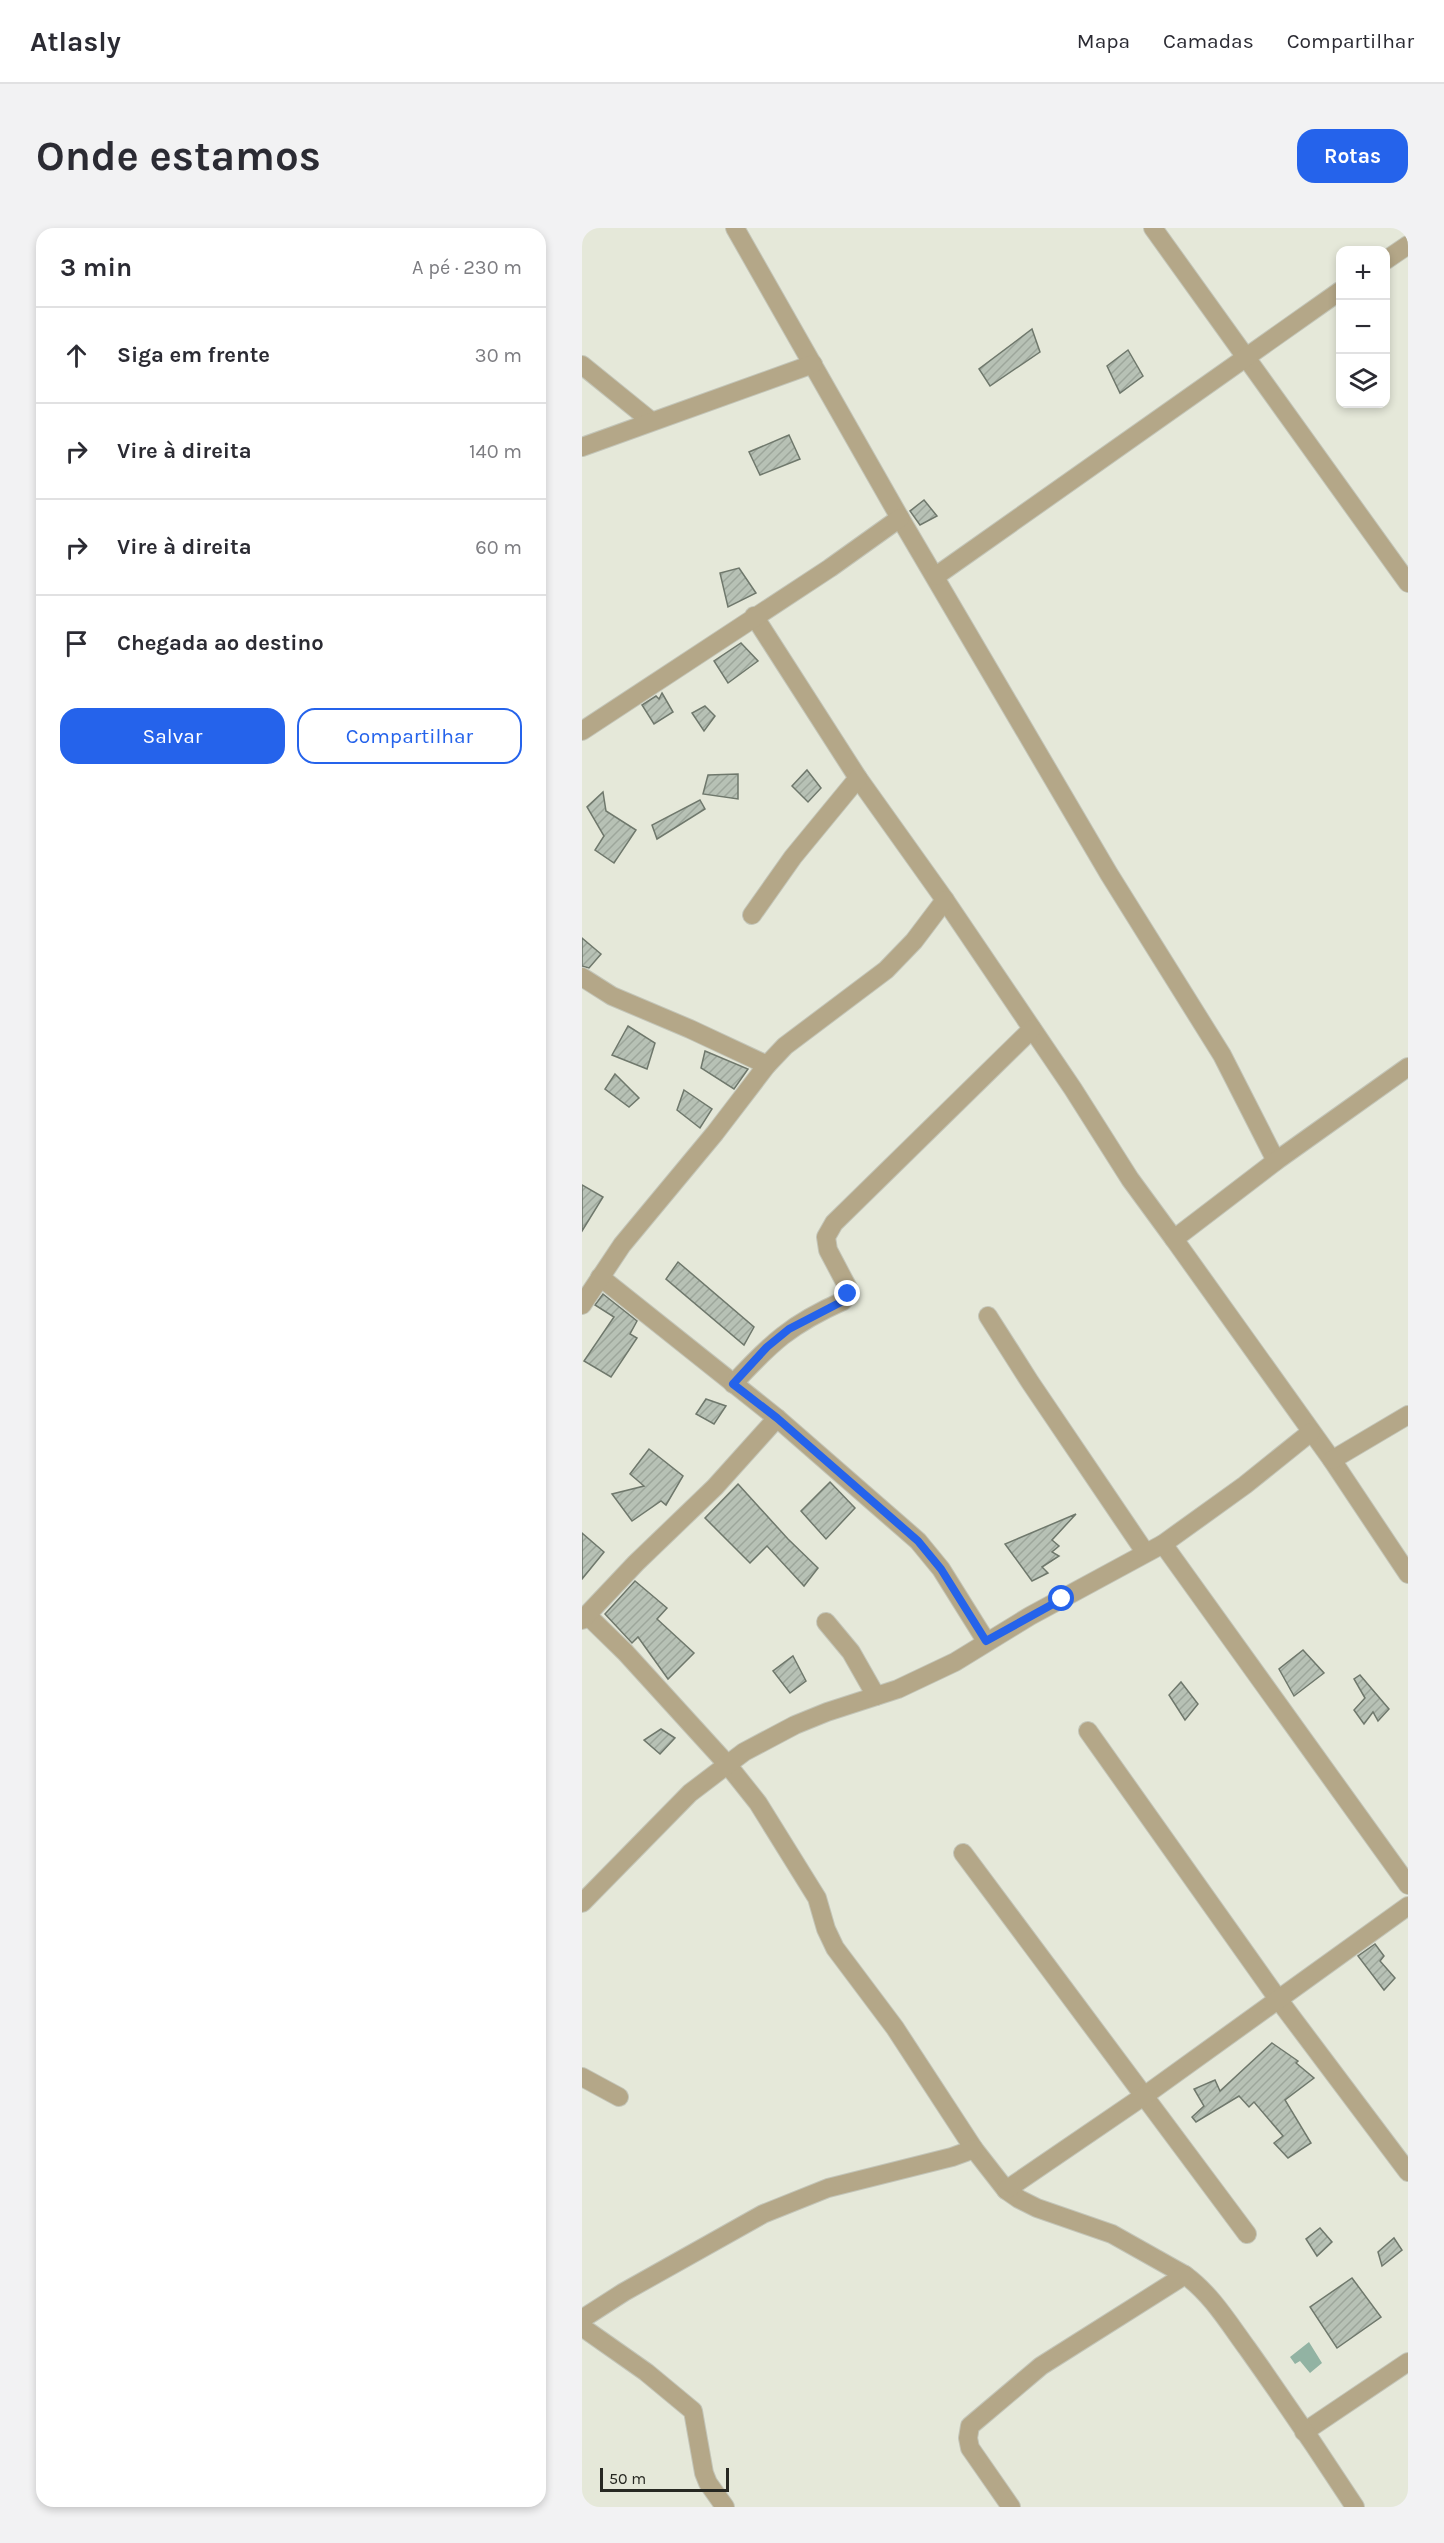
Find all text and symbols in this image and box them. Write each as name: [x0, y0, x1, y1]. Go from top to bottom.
text: Atlasly: [30, 25, 121, 58]
text: Mapa: [1077, 29, 1130, 53]
text: Camadas: [1163, 29, 1254, 53]
text: Compartilhar: [1287, 29, 1414, 53]
button: Rotas: [1297, 129, 1408, 183]
text: Onde estamos: [36, 131, 321, 181]
map controls: [1336, 246, 1390, 408]
button: +: [1336, 246, 1390, 300]
text: 3 min: [60, 252, 132, 283]
text: A pé · 230 m: [412, 256, 522, 279]
button: −: [1336, 300, 1390, 354]
icon: ahead: [60, 339, 93, 372]
text: Siga em frente: [117, 342, 270, 368]
text: 30 m: [475, 344, 522, 367]
button: layers: [1336, 354, 1390, 408]
icon: right: [60, 435, 93, 468]
text: Vire à direita: [117, 438, 252, 464]
text: 140 m: [469, 440, 522, 463]
icon: right: [60, 531, 93, 564]
text: Vire à direita: [117, 534, 252, 560]
text: 60 m: [475, 536, 522, 559]
icon: arrive: [60, 627, 93, 660]
text: Chegada ao destino: [117, 630, 324, 656]
button: Salvar: [60, 708, 285, 764]
button: Compartilhar: [297, 708, 522, 764]
route end: [834, 1280, 860, 1306]
route start: [1048, 1585, 1074, 1611]
scale bar: [600, 2465, 729, 2492]
text: 50 m: [609, 2469, 646, 2488]

